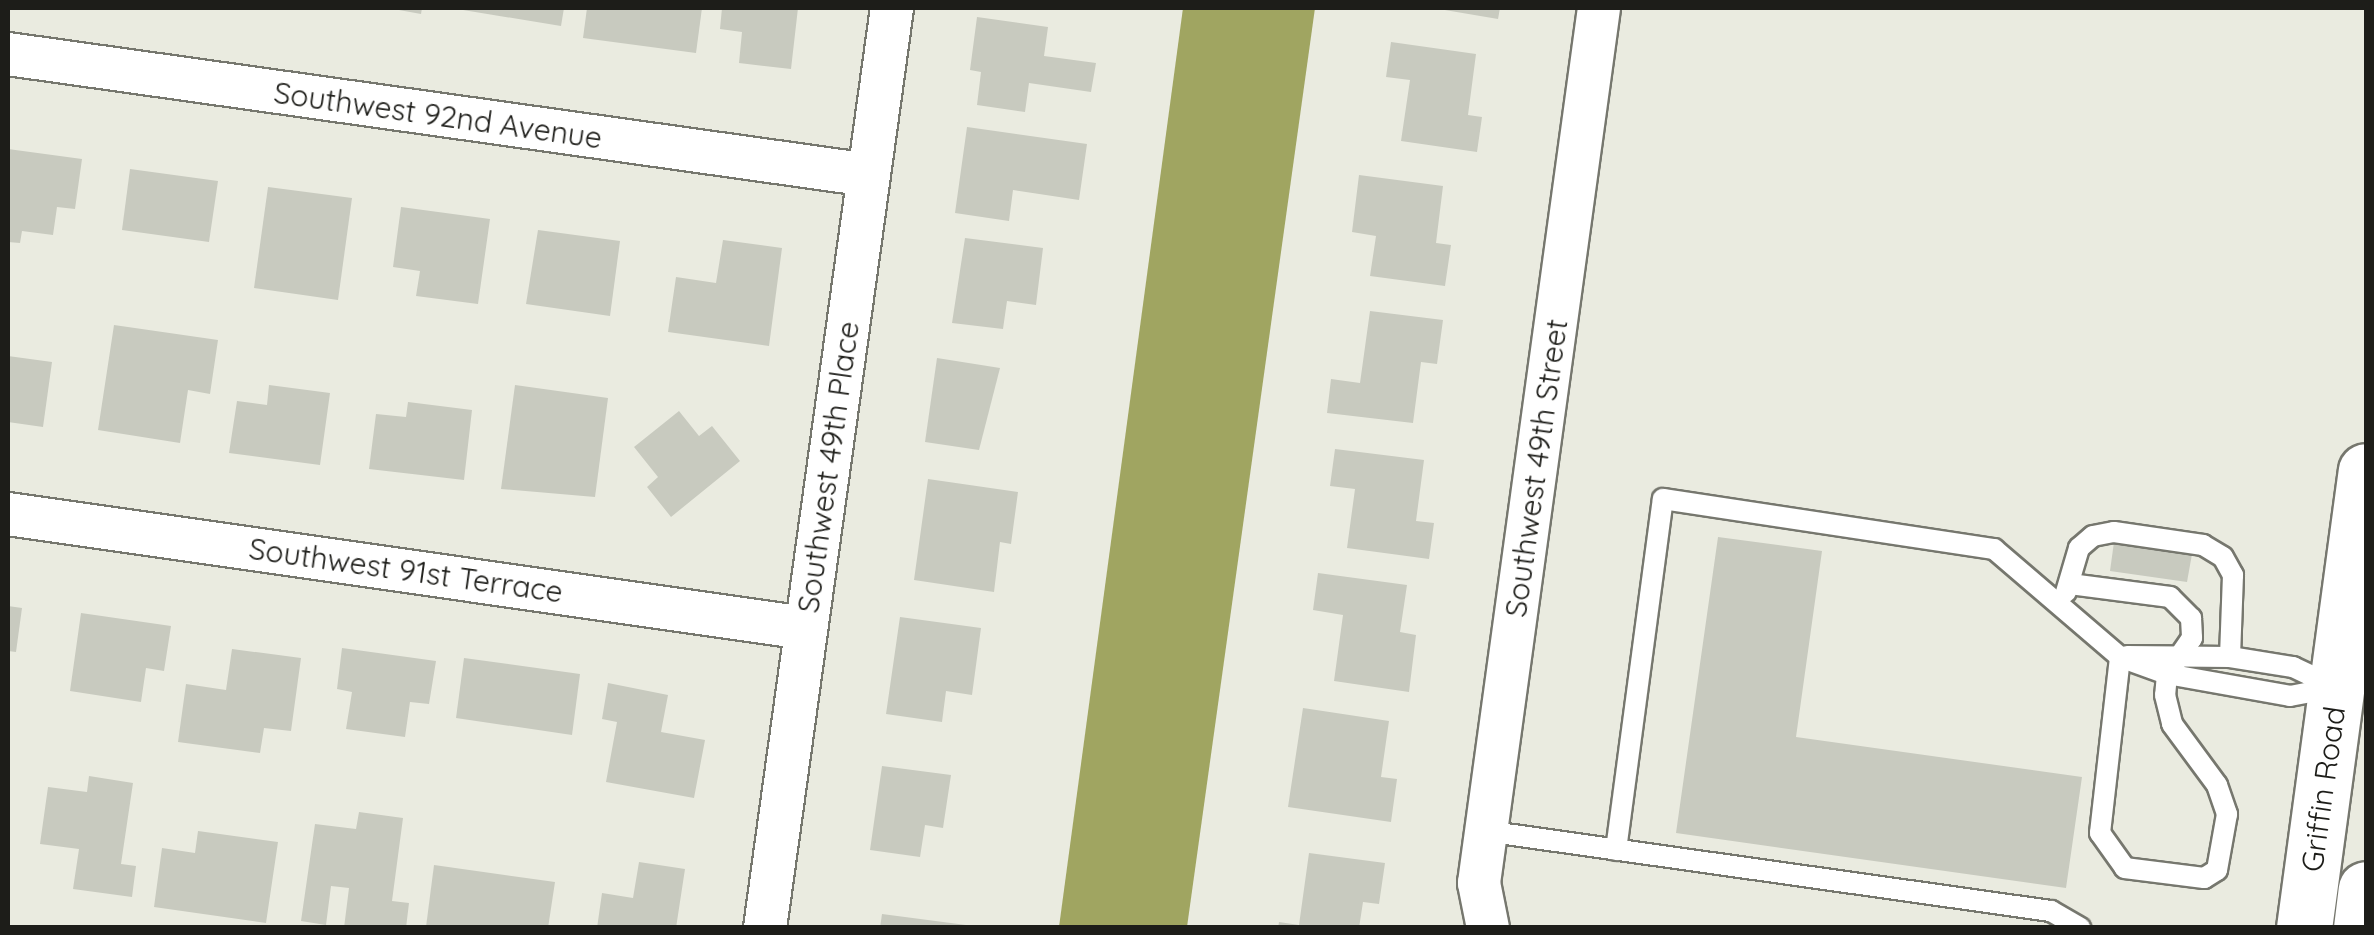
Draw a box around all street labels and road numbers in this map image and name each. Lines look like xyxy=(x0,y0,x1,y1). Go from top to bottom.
street label: Southwest 92nd Avenue xyxy=(272,74,604,156)
street label: Southwest 49th Street xyxy=(1497,317,1575,619)
street label: Southwest 49th Place xyxy=(790,319,866,615)
street label: Southwest 91st Terrace xyxy=(247,530,565,610)
street label: Griffin Road xyxy=(2294,704,2352,874)

